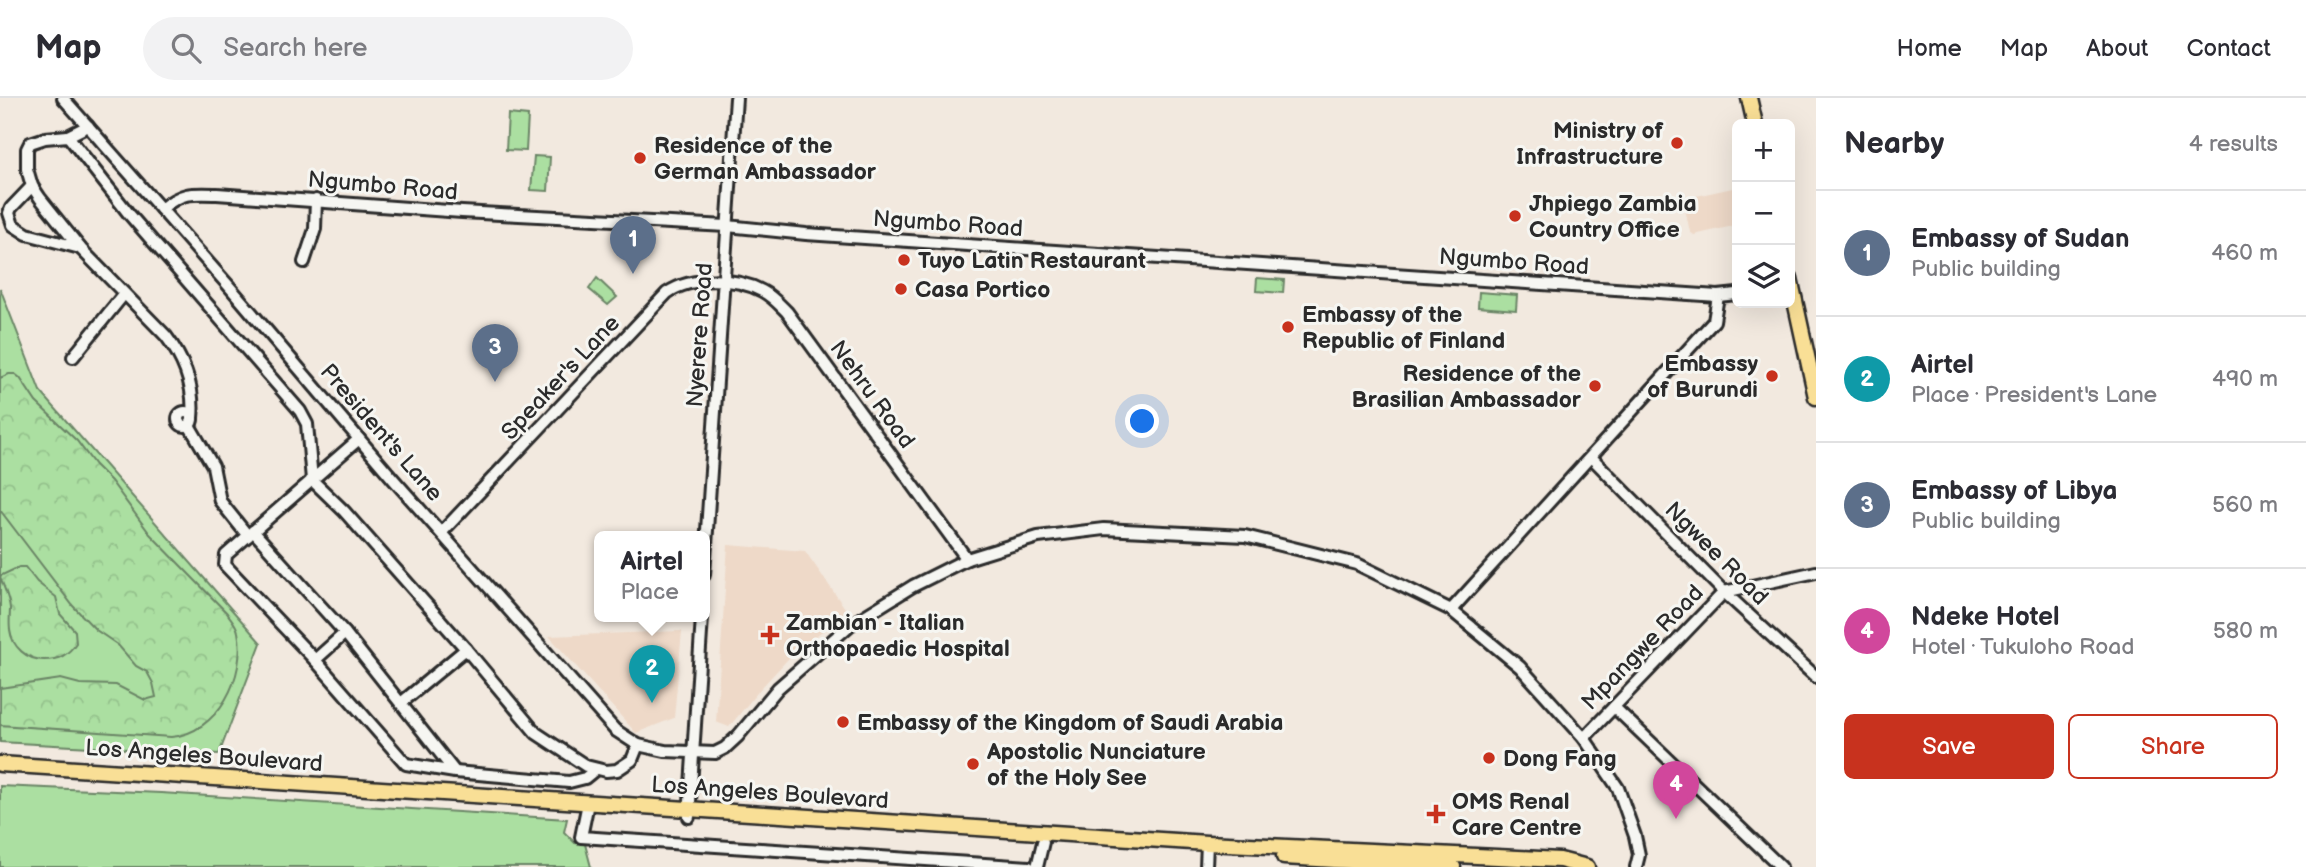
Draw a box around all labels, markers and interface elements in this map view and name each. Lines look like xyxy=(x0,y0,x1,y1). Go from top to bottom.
search box xyxy=(143,17,633,80)
text: Map xyxy=(35,28,101,68)
icon: search xyxy=(167,29,205,67)
text: Search here xyxy=(223,33,367,64)
text: Home xyxy=(1897,34,1962,63)
text: Map xyxy=(2000,34,2048,63)
text: About xyxy=(2086,34,2148,63)
text: Contact xyxy=(2186,34,2271,63)
place label: Ministry of Infrastructure xyxy=(1516,117,1663,171)
map controls xyxy=(1732,119,1795,308)
button: + xyxy=(1732,119,1795,182)
text: Nearby xyxy=(1844,126,1944,162)
text: 4 results xyxy=(2189,130,2278,158)
place label: Residence of the German Ambassador xyxy=(654,132,877,186)
marker: Ministry of Infrastructure xyxy=(1669,135,1685,151)
marker: Residence of the German Ambassador xyxy=(632,150,648,166)
street label: Ngumbo Road xyxy=(307,165,459,206)
button: − xyxy=(1732,182,1795,245)
place label: Jhpiego Zambia Country Office xyxy=(1529,190,1697,244)
street label: Ngumbo Road xyxy=(872,205,1024,243)
marker: Jhpiego Zambia Country Office xyxy=(1507,208,1523,224)
pin: 1 xyxy=(610,216,656,274)
text: Embassy of Sudan xyxy=(1911,224,2129,255)
text: 1 xyxy=(1862,239,1872,267)
text: 460 m xyxy=(2211,239,2278,267)
street label: Ngumbo Road xyxy=(1438,243,1590,281)
button: layers xyxy=(1732,245,1795,308)
place label: Tuyo Latin Restaurant xyxy=(918,247,1146,275)
marker: Tuyo Latin Restaurant xyxy=(896,252,912,268)
text: Public building xyxy=(1911,255,2061,283)
street label: Nyerere Road xyxy=(681,262,719,408)
place label: Casa Portico xyxy=(915,276,1050,304)
marker: Casa Portico xyxy=(893,281,909,297)
place label: Embassy of the Republic of Finland xyxy=(1302,301,1505,355)
street label: Speaker's Lane xyxy=(496,309,626,446)
marker: Embassy of the Republic of Finland xyxy=(1280,319,1296,335)
pin: 3 xyxy=(472,324,518,382)
street label: Nehru Road xyxy=(824,335,921,454)
place label: Embassy of Burundi xyxy=(1647,350,1758,404)
text: Airtel xyxy=(1911,350,1974,381)
street label: President's Lane xyxy=(314,358,449,507)
place label: Residence of the Brasilian Ambassador xyxy=(1352,360,1582,414)
text: 2 xyxy=(1860,365,1874,393)
text: 490 m xyxy=(2212,365,2278,393)
marker: Embassy of Burundi xyxy=(1764,368,1780,384)
marker: Residence of the Brasilian Ambassador xyxy=(1587,378,1603,394)
text: Place · President's Lane xyxy=(1911,381,2157,409)
your location xyxy=(1125,404,1159,438)
text: Embassy of Libya xyxy=(1911,476,2118,507)
text: 3 xyxy=(1860,491,1874,519)
text: 560 m xyxy=(2212,491,2278,519)
street label: Ngwee Road xyxy=(1659,496,1774,611)
text: Public building xyxy=(1911,507,2061,535)
popup xyxy=(594,531,710,622)
text: Airtel xyxy=(621,547,683,578)
text: Place xyxy=(621,578,679,606)
street label: Mpangwe Road xyxy=(1576,579,1709,716)
text: Ndeke Hotel xyxy=(1911,602,2060,633)
place label: Zambian - Italian Orthopaedic Hospital xyxy=(786,609,1010,663)
text: 4 xyxy=(1860,617,1874,645)
text: 580 m xyxy=(2213,617,2278,645)
marker: Zambian - Italian Orthopaedic Hospital xyxy=(760,625,780,645)
text: Hotel · Tukuloho Road xyxy=(1911,633,2135,661)
pin: 2 xyxy=(629,645,675,703)
place label: Embassy of the Kingdom of Saudi Arabia xyxy=(857,709,1283,737)
marker: Embassy of the Kingdom of Saudi Arabia xyxy=(835,714,851,730)
button: Save xyxy=(1844,714,2054,779)
button: Share xyxy=(2068,714,2278,779)
street label: Los Angeles Boulevard xyxy=(84,734,324,778)
place label: Apostolic Nunciature of the Holy See xyxy=(986,738,1206,792)
place label: Dong Fang xyxy=(1503,745,1617,773)
marker: Dong Fang xyxy=(1481,750,1497,766)
marker: Apostolic Nunciature of the Holy See xyxy=(965,756,981,772)
pin: 4 xyxy=(1653,761,1699,819)
street label: Los Angeles Boulevard xyxy=(650,771,890,815)
place label: OMS Renal Care Centre xyxy=(1452,788,1582,842)
marker: OMS Renal Care Centre xyxy=(1426,804,1446,824)

